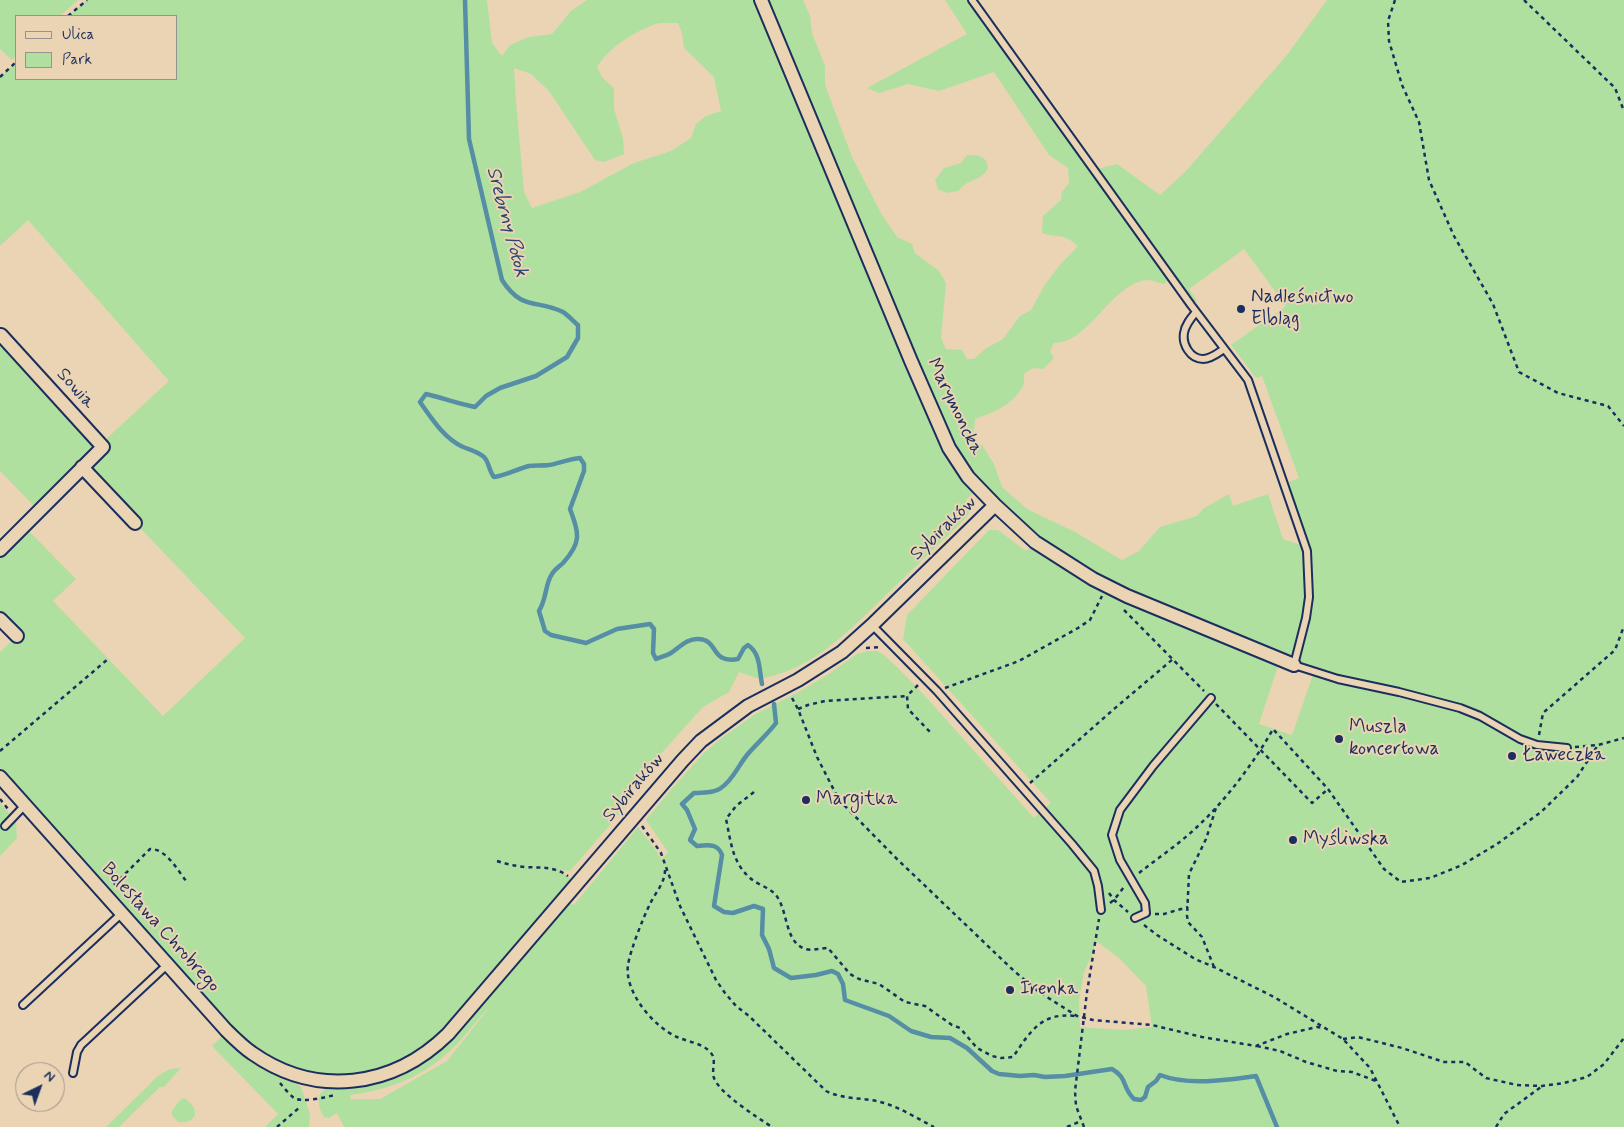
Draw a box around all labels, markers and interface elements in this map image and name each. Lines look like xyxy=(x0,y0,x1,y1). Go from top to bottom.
legend xyxy=(15,15,178,80)
text: Ulica xyxy=(62,25,94,45)
text: Park xyxy=(62,50,92,70)
water label: Srebrny Potok xyxy=(480,164,532,280)
place label: Nadleśnictwo Elbląg xyxy=(1251,287,1354,331)
marker: Nadleśnictwo Elbląg xyxy=(1235,303,1247,315)
street label: Marymoncka xyxy=(921,355,987,459)
street label: Sowia xyxy=(51,364,99,414)
street label: Sybiraków xyxy=(906,492,982,566)
place label: Muszla koncertowa xyxy=(1349,717,1439,761)
marker: Muszla koncertowa xyxy=(1333,733,1345,745)
place label: Ławeczka xyxy=(1522,745,1605,767)
street label: Sybiraków xyxy=(598,749,670,827)
marker: Ławeczka xyxy=(1506,750,1518,762)
place label: Margitka xyxy=(816,789,897,811)
marker: Margitka xyxy=(800,794,812,806)
place label: Myśliwska xyxy=(1303,829,1389,851)
marker: Myśliwska xyxy=(1287,834,1299,846)
street label: Bolesława Chrobrego xyxy=(96,858,224,998)
place label: Irenka xyxy=(1020,979,1078,1001)
marker: Irenka xyxy=(1004,984,1016,996)
north arrow xyxy=(15,1062,65,1112)
text: N xyxy=(40,1067,59,1086)

